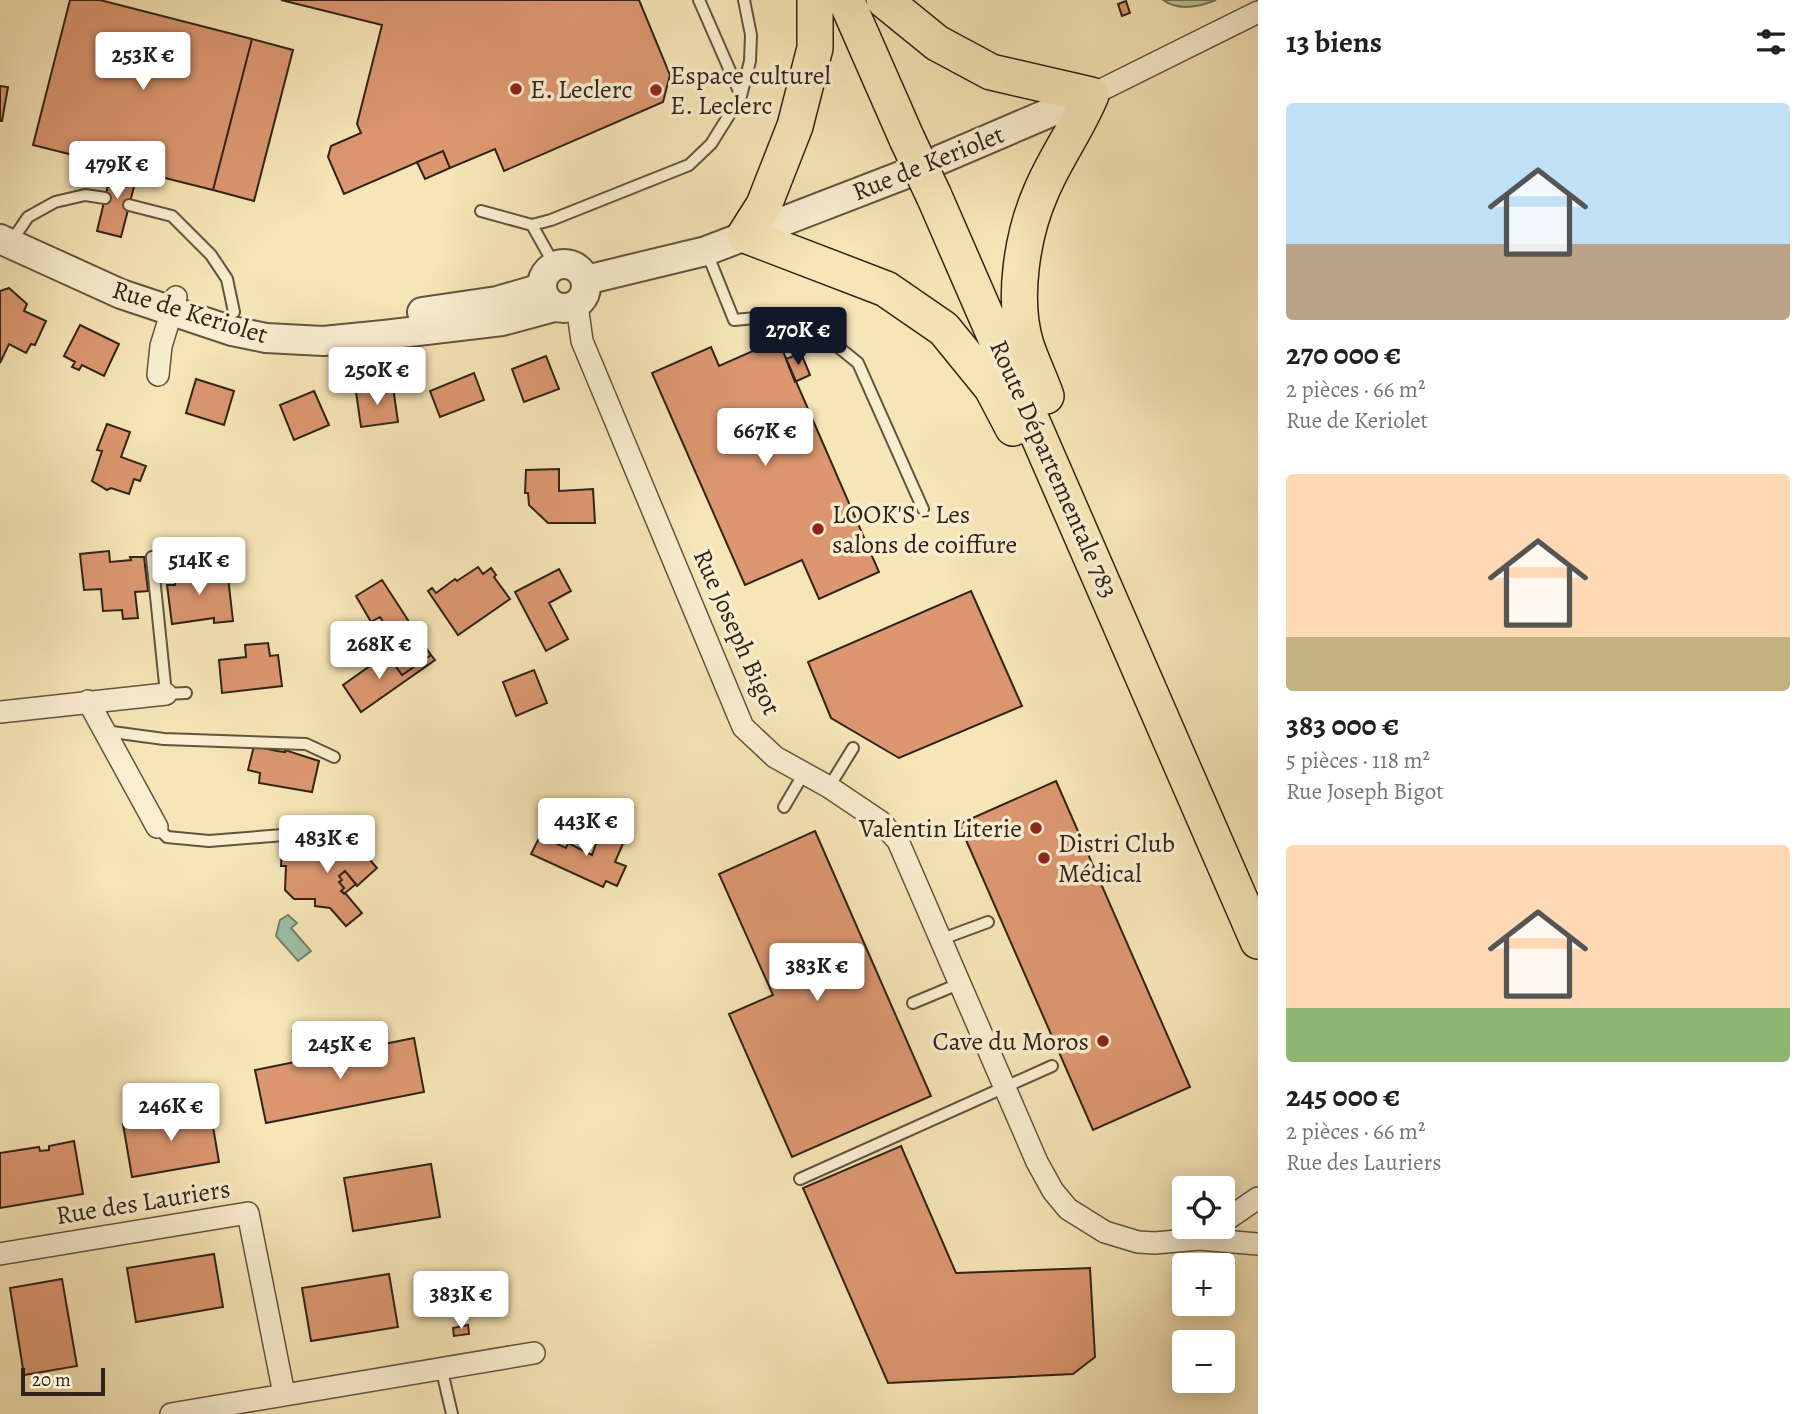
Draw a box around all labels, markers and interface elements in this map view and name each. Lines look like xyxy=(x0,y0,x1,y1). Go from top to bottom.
text: 13 biens xyxy=(1286,22,1382,62)
icon: filters xyxy=(1752,23,1790,61)
pin: 253K € xyxy=(86,32,200,92)
text: 253K € xyxy=(111,39,175,70)
place label: Espace culturel E. Leclerc xyxy=(670,58,831,123)
place label: E. Leclerc xyxy=(530,72,633,107)
marker: E. Leclerc xyxy=(508,81,524,97)
marker: Espace culturel E. Leclerc xyxy=(648,82,664,98)
street label: Rue de Keriolet xyxy=(847,117,1009,209)
pin: 479K € xyxy=(60,142,174,201)
text: 479K € xyxy=(85,148,149,179)
icon: home xyxy=(1475,149,1601,275)
street label: Rue de Keriolet xyxy=(108,272,272,352)
pin: 270K € xyxy=(741,308,855,367)
text: 270K € xyxy=(766,314,830,345)
street label: Route Départementale 783 xyxy=(981,334,1127,604)
text: 270 000 € xyxy=(1286,334,1401,374)
pin: 250K € xyxy=(320,348,434,407)
text: 250K € xyxy=(345,354,409,385)
text: 2 pièces · 66 m² xyxy=(1286,374,1426,405)
text: Rue de Keriolet xyxy=(1286,405,1428,436)
pin: 667K € xyxy=(708,408,822,468)
text: 667K € xyxy=(733,415,797,446)
place label: LOOK'S - Les salons de coiffure xyxy=(832,497,1017,562)
icon: home xyxy=(1475,520,1601,646)
marker: LOOK'S - Les salons de coiffure xyxy=(810,521,826,537)
pin: 514K € xyxy=(142,538,256,597)
street label: Rue Joseph Bigot xyxy=(685,543,789,721)
text: 514K € xyxy=(168,544,230,575)
pin: 268K € xyxy=(322,622,436,681)
text: 268K € xyxy=(346,628,412,659)
text: 383 000 € xyxy=(1286,705,1399,745)
text: 5 pièces · 118 m² xyxy=(1286,745,1430,776)
text: Rue Joseph Bigot xyxy=(1286,776,1444,807)
pin: 443K € xyxy=(529,798,643,858)
text: 443K € xyxy=(554,805,618,836)
place label: Valentin Literie xyxy=(858,811,1022,846)
pin: 483K € xyxy=(270,816,384,875)
marker: Valentin Literie xyxy=(1028,820,1044,836)
text: 483K € xyxy=(295,822,359,853)
place label: Distri Club Médical xyxy=(1058,826,1175,891)
marker: Distri Club Médical xyxy=(1036,850,1052,866)
icon: home xyxy=(1475,891,1601,1017)
pin: 383K € xyxy=(760,944,874,1003)
text: 383K € xyxy=(785,950,849,981)
pin: 245K € xyxy=(283,1021,397,1081)
place label: Cave du Moros xyxy=(932,1024,1089,1059)
text: 245K € xyxy=(308,1028,372,1059)
marker: Cave du Moros xyxy=(1095,1033,1111,1049)
text: 245 000 € xyxy=(1286,1076,1400,1116)
pin: 246K € xyxy=(114,1084,228,1143)
text: 246K € xyxy=(139,1090,203,1121)
text: 2 pièces · 66 m² xyxy=(1286,1116,1426,1147)
text: Rue des Lauriers xyxy=(1286,1147,1442,1178)
street label: Rue des Lauriers xyxy=(53,1171,233,1233)
map controls xyxy=(1172,1176,1235,1393)
button: locate xyxy=(1172,1176,1235,1239)
button: + xyxy=(1172,1253,1235,1316)
pin: 383K € xyxy=(404,1272,518,1331)
text: 383K € xyxy=(429,1278,493,1309)
button: − xyxy=(1172,1330,1235,1393)
scale bar xyxy=(21,1365,105,1397)
text: 20 m xyxy=(32,1367,71,1393)

